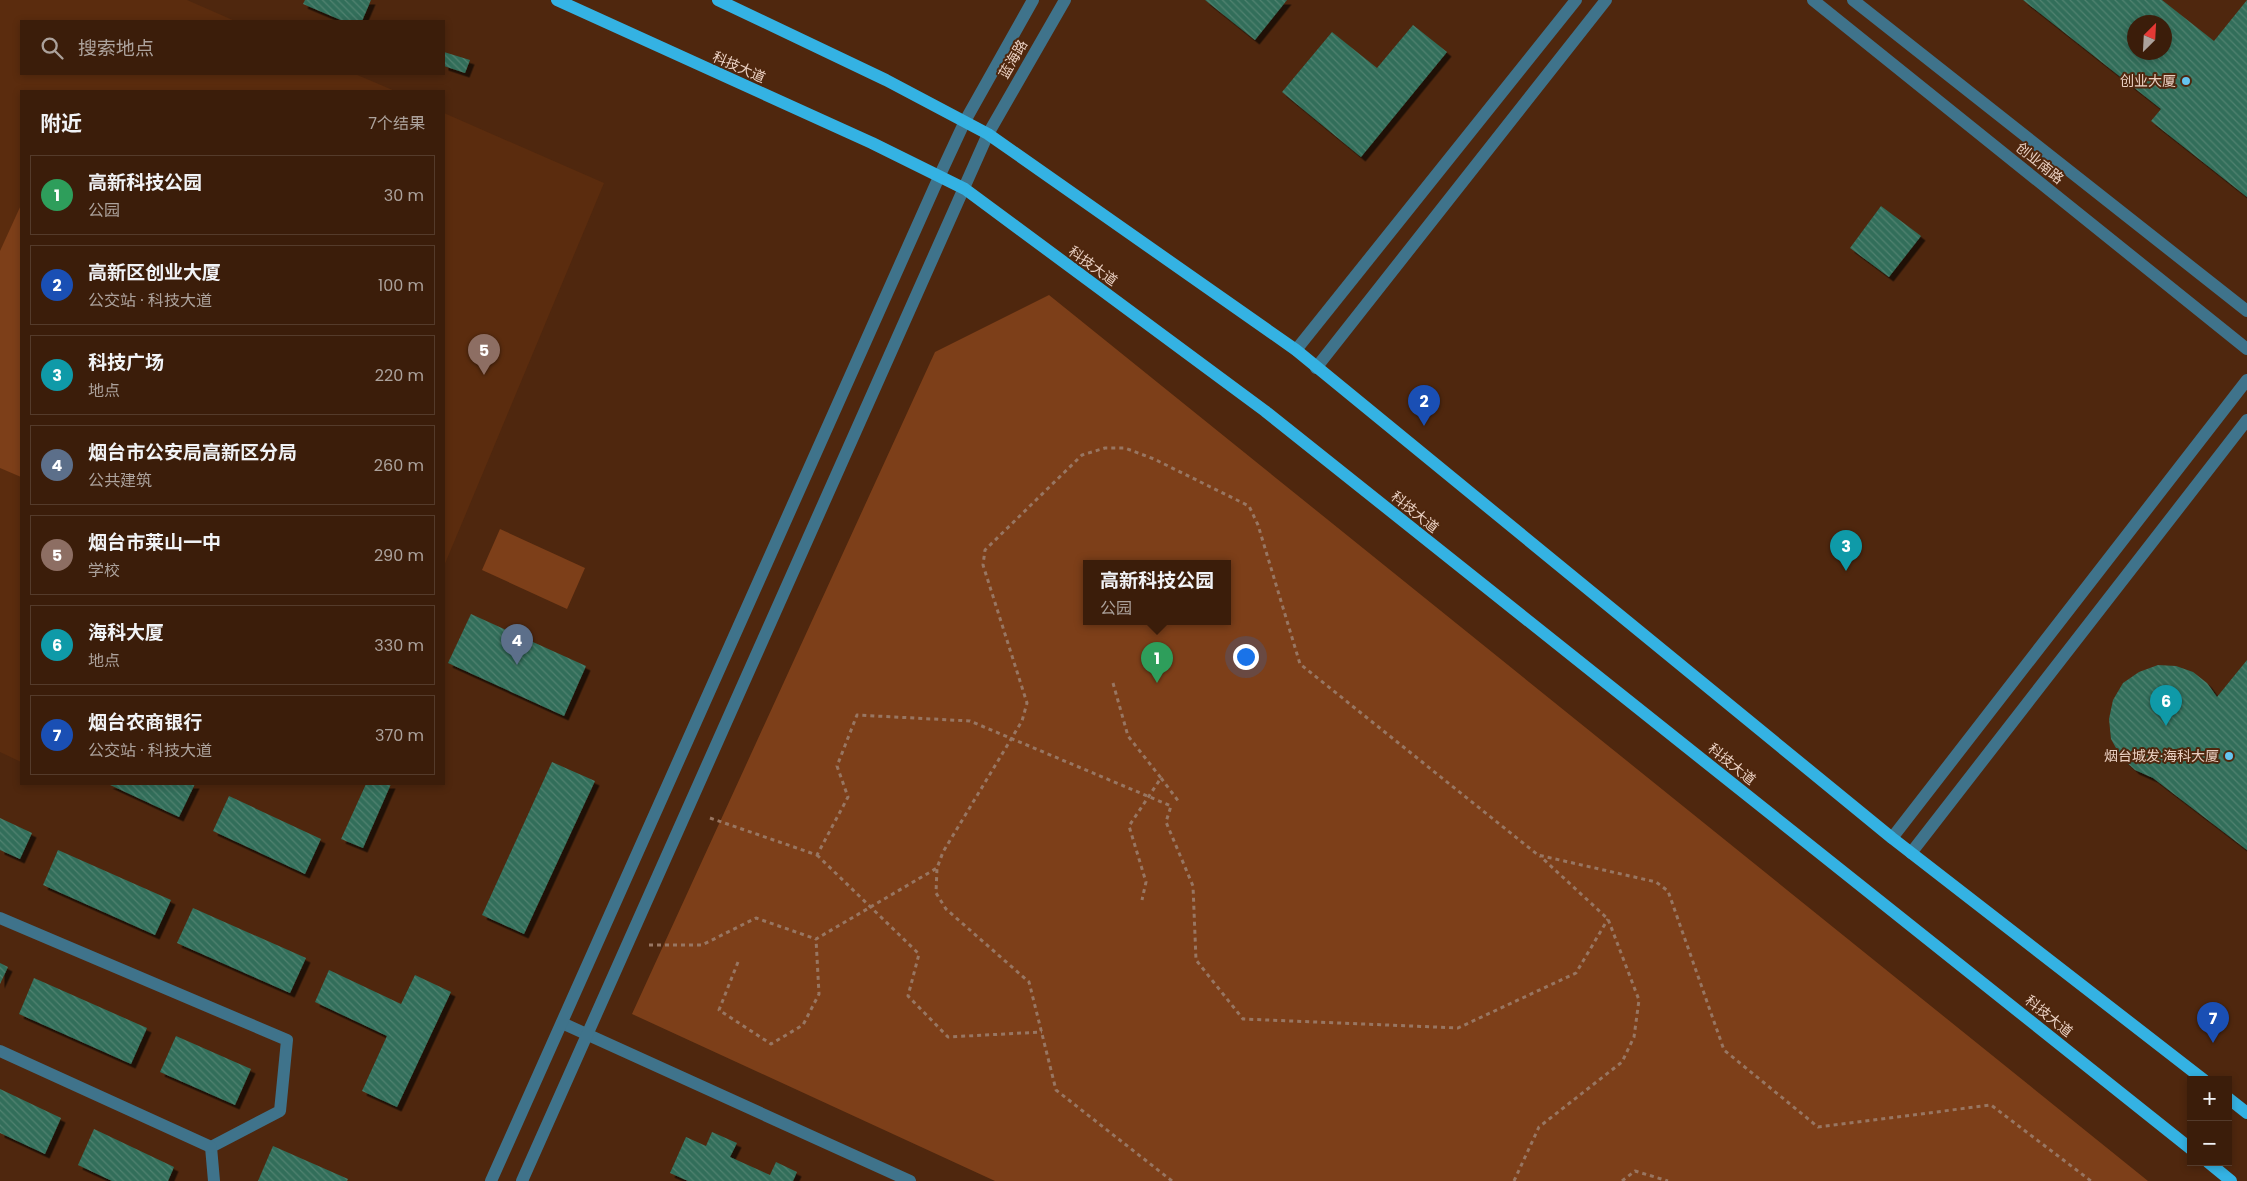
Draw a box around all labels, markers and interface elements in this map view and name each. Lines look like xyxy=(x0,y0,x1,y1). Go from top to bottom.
north arrow xyxy=(2127,15,2172,60)
search box xyxy=(20,20,445,75)
icon: search xyxy=(38,34,66,62)
text: 搜索地点 xyxy=(78,35,154,62)
street label: 蓝海路 xyxy=(994,36,1032,82)
street label: 科技大道 xyxy=(709,46,769,88)
place label: 创业大厦 xyxy=(2120,71,2176,91)
marker: 创业大厦 xyxy=(2180,75,2192,87)
text: 附近 xyxy=(40,109,82,138)
text: 7个结果 xyxy=(368,112,425,135)
street label: 创业南路 xyxy=(2012,138,2068,188)
text: 高新科技公园 xyxy=(88,169,202,196)
text: 1 xyxy=(54,184,60,207)
text: 30 m xyxy=(384,184,424,207)
text: 公园 xyxy=(88,199,120,222)
street label: 科技大道 xyxy=(1064,241,1122,291)
text: 高新区创业大厦 xyxy=(88,259,221,286)
text: 2 xyxy=(52,274,62,297)
text: 100 m xyxy=(378,274,424,297)
text: 公交站 · 科技大道 xyxy=(88,289,212,312)
pin: 5 xyxy=(468,334,500,375)
text: 科技广场 xyxy=(88,349,164,376)
text: 3 xyxy=(52,364,62,387)
text: 220 m xyxy=(375,364,424,387)
text: 地点 xyxy=(88,379,120,402)
pin: 2 xyxy=(1408,385,1440,426)
text: 烟台市公安局高新区分局 xyxy=(88,439,297,466)
text: 4 xyxy=(52,454,62,477)
text: 260 m xyxy=(374,454,424,477)
text: 公共建筑 xyxy=(88,469,152,492)
street label: 科技大道 xyxy=(1387,487,1443,537)
text: 烟台市莱山一中 xyxy=(88,529,221,556)
pin: 3 xyxy=(1830,530,1862,571)
text: 5 xyxy=(52,544,62,567)
text: 290 m xyxy=(374,544,424,567)
text: 学校 xyxy=(88,559,120,582)
popup xyxy=(1083,560,1231,625)
text: 高新科技公园 xyxy=(1100,567,1214,594)
text: 公园 xyxy=(1100,597,1132,620)
text: 海科大厦 xyxy=(88,619,164,646)
pin: 4 xyxy=(501,624,533,665)
text: 6 xyxy=(52,634,62,657)
text: 330 m xyxy=(374,634,424,657)
pin: 1 xyxy=(1141,642,1173,683)
your location xyxy=(1233,644,1259,670)
text: 地点 xyxy=(88,649,120,672)
pin: 6 xyxy=(2150,685,2182,726)
text: 烟台农商银行 xyxy=(88,709,202,736)
text: 7 xyxy=(53,724,61,747)
text: 370 m xyxy=(375,724,424,747)
text: 公交站 · 科技大道 xyxy=(88,739,212,762)
street label: 科技大道 xyxy=(1704,739,1760,789)
place label: 烟台城发·海科大厦 xyxy=(2104,746,2219,766)
marker: 烟台城发·海科大厦 xyxy=(2223,750,2235,762)
street label: 科技大道 xyxy=(2021,991,2077,1041)
pin: 7 xyxy=(2197,1002,2229,1043)
map controls xyxy=(2187,1076,2232,1166)
button: + xyxy=(2187,1076,2232,1121)
button: − xyxy=(2187,1121,2232,1166)

